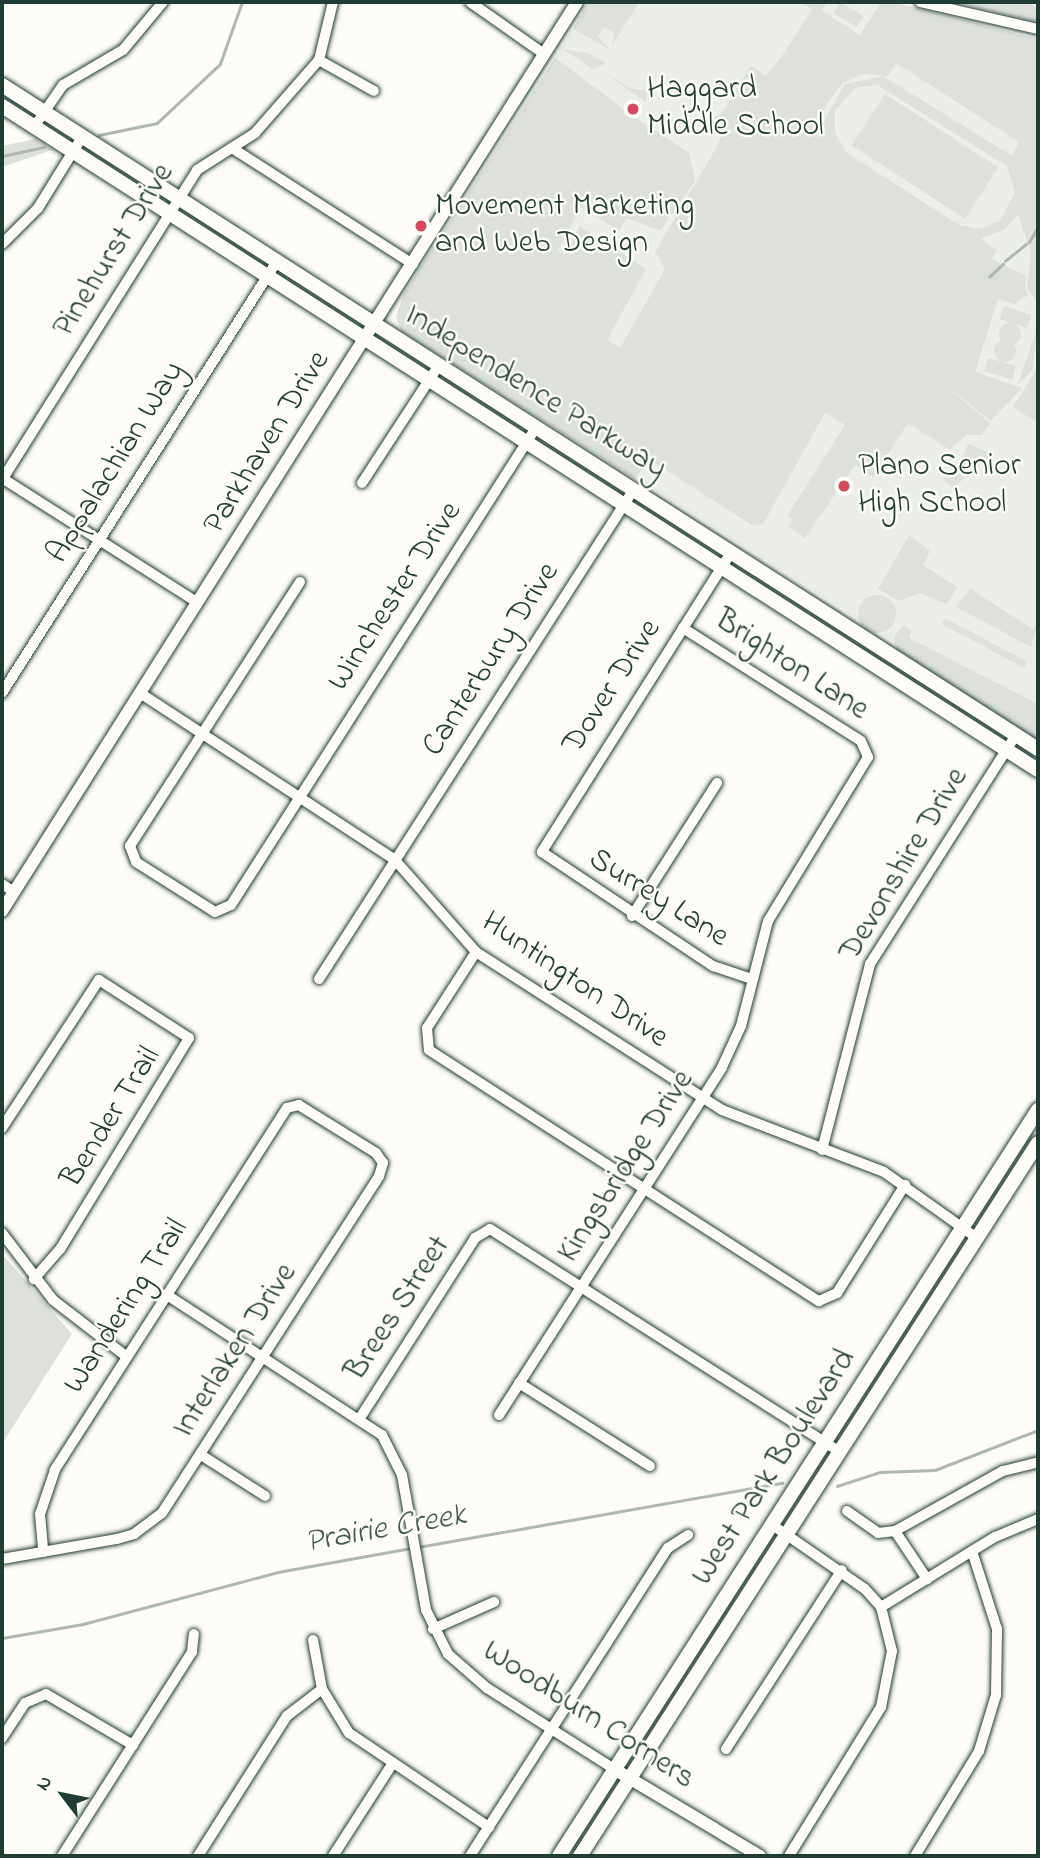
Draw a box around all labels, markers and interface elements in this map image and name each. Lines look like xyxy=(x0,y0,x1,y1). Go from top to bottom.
place label: Haggard Middle School xyxy=(647,72,824,147)
marker: Haggard Middle School xyxy=(625,101,641,117)
street label: Pinehurst Drive xyxy=(46,157,184,345)
place label: Movement Marketing and Web Design xyxy=(435,189,694,264)
marker: Movement Marketing and Web Design xyxy=(413,218,429,234)
street label: Independence Parkway xyxy=(397,297,673,489)
street label: Parkhaven Drive xyxy=(196,344,340,542)
street label: Appalachian Way xyxy=(40,355,194,571)
place label: Plano Senior High School xyxy=(858,449,1021,524)
marker: Plano Senior High School xyxy=(836,478,852,494)
street label: Winchester Drive xyxy=(321,495,471,699)
street label: Canterbury Drive xyxy=(415,556,569,764)
street label: Brighton Lane xyxy=(707,602,875,730)
street label: Dover Drive xyxy=(555,613,671,761)
street label: Devonshire Drive xyxy=(832,761,978,969)
street label: Surrey Lane xyxy=(581,841,735,957)
street label: Huntington Drive xyxy=(473,904,675,1058)
street label: Bender Trail xyxy=(54,1041,170,1195)
street label: Kingsbridge Drive xyxy=(550,1064,704,1270)
street label: Wandering Trail xyxy=(56,1212,198,1402)
street label: Brees Street xyxy=(338,1229,460,1389)
street label: Interlaken Drive xyxy=(165,1257,307,1445)
street label: West Park Boulevard xyxy=(684,1343,866,1593)
water label: Prairie Creek xyxy=(302,1496,470,1564)
street label: Woodburn Corners xyxy=(475,1633,701,1799)
north arrow xyxy=(28,1760,98,1830)
text: N xyxy=(30,1771,60,1796)

